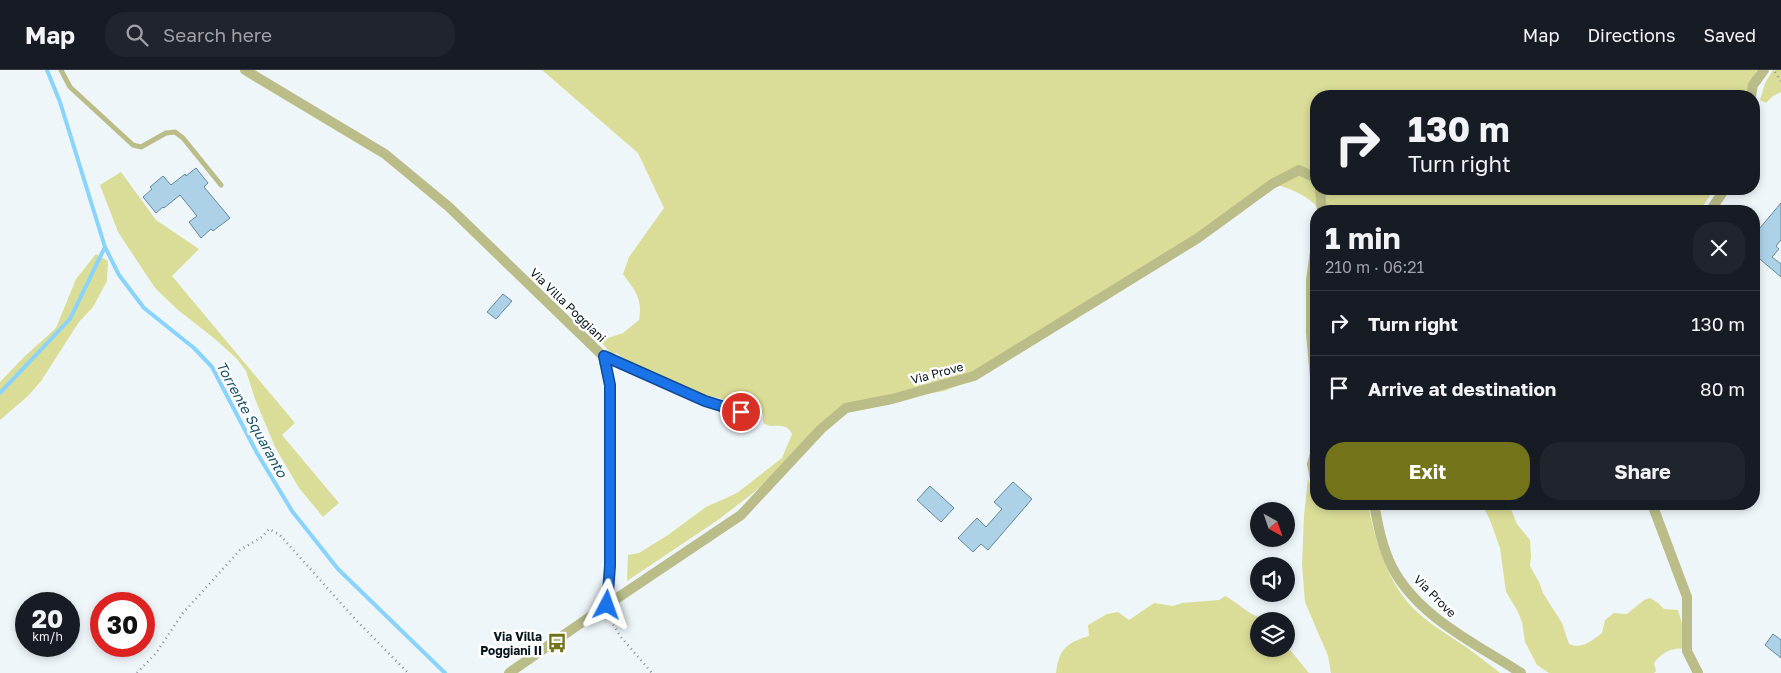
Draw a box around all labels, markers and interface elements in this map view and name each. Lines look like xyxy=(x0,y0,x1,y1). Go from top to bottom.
search box xyxy=(105,12,455,57)
text: Map xyxy=(25,20,75,49)
icon: search xyxy=(123,21,151,49)
text: Search here xyxy=(163,23,272,46)
text: Map xyxy=(1523,24,1559,46)
text: Directions xyxy=(1587,24,1675,46)
text: Saved xyxy=(1703,24,1756,46)
text: 130 m xyxy=(1408,108,1510,150)
icon: right xyxy=(1325,110,1390,175)
text: Turn right xyxy=(1408,150,1511,177)
text: 1 min xyxy=(1325,220,1401,256)
button: close xyxy=(1693,222,1745,274)
text: 210 m · 06:21 xyxy=(1325,257,1424,277)
street label: Via Villa Poggiani xyxy=(527,265,609,345)
icon: right xyxy=(1325,309,1353,337)
text: Turn right xyxy=(1368,312,1458,335)
text: 130 m xyxy=(1691,312,1745,335)
water label: Torrente Squaranto xyxy=(213,358,292,481)
street label: Via Prove xyxy=(909,359,965,387)
icon: arrive xyxy=(1325,374,1353,402)
text: Arrive at destination xyxy=(1368,377,1556,400)
text: 80 m xyxy=(1700,377,1745,400)
pin xyxy=(720,391,762,433)
icon: arrive xyxy=(727,398,755,426)
button: Exit xyxy=(1325,442,1530,500)
button: Share xyxy=(1540,442,1745,500)
north arrow xyxy=(1250,502,1295,548)
map controls xyxy=(1250,502,1295,657)
button: sound xyxy=(1250,557,1295,602)
street label: Via Prove xyxy=(1411,572,1459,620)
position arrow xyxy=(580,578,632,630)
speed limit sign: 30 xyxy=(90,592,155,657)
text: 20 xyxy=(32,603,63,634)
button: layers xyxy=(1250,612,1295,657)
text: km/h xyxy=(32,629,63,644)
place label: Via Villa Poggiani II xyxy=(480,629,542,658)
bus stop icon: Via Villa Poggiani II xyxy=(546,632,568,654)

